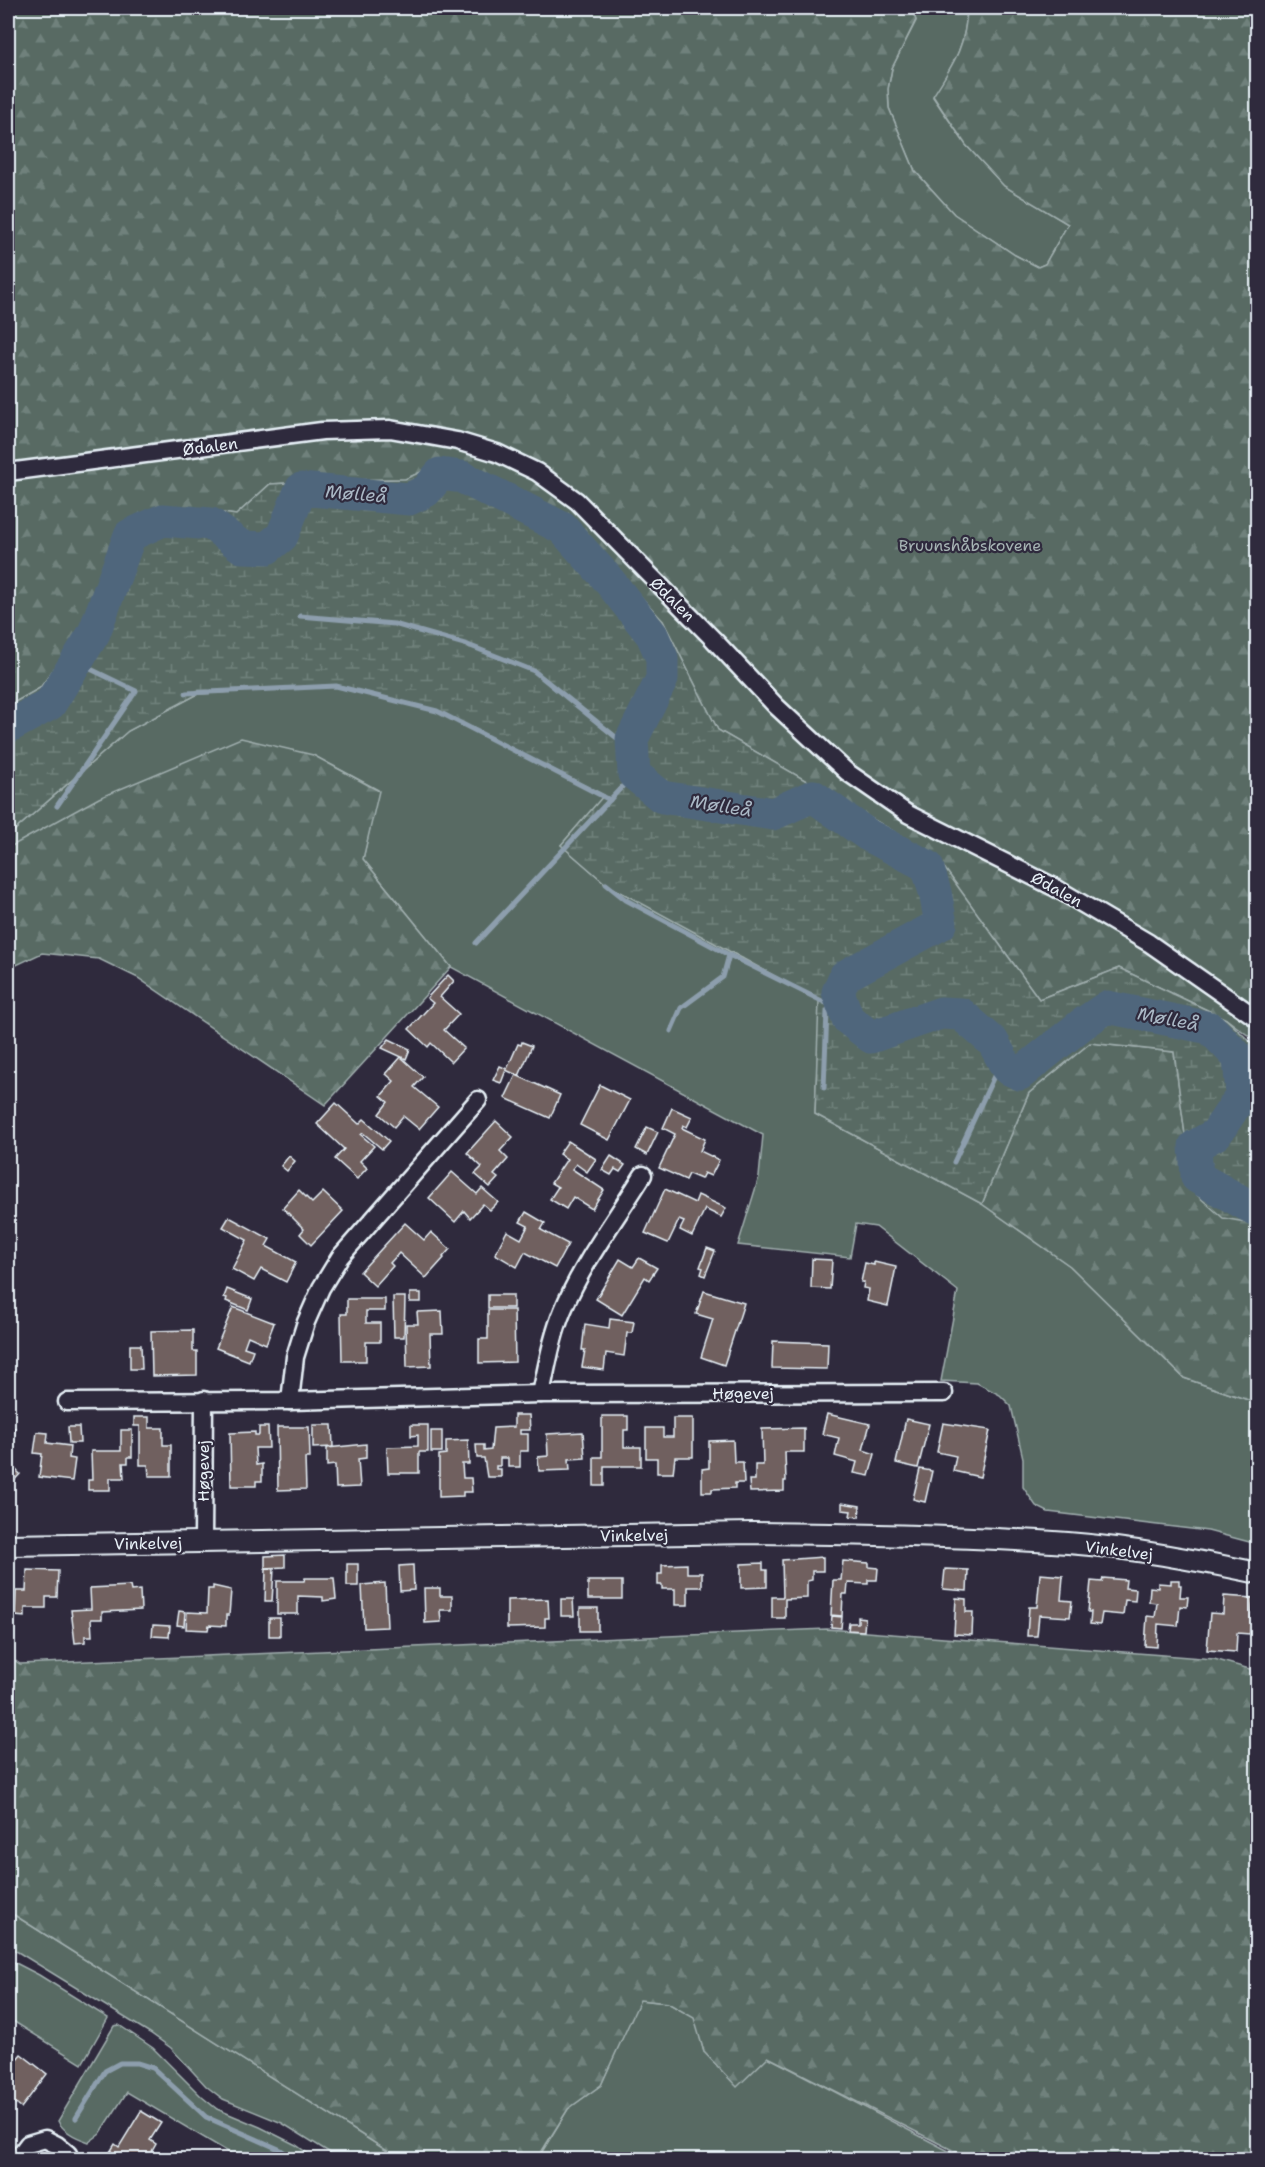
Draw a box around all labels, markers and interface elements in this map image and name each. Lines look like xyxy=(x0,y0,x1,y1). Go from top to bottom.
street label: Ødalen xyxy=(181,433,239,460)
water label: Mølleå xyxy=(324,479,388,509)
park label: Bruunshåbskovene xyxy=(899,535,1041,556)
street label: Ødalen xyxy=(646,572,700,626)
water label: Mølleå xyxy=(689,789,753,823)
street label: Ødalen xyxy=(1028,867,1086,912)
water label: Mølleå xyxy=(1135,1001,1201,1037)
street label: Høgevej xyxy=(712,1383,774,1404)
street label: Høgevej xyxy=(193,1440,214,1502)
street label: Vinkelvej xyxy=(600,1524,668,1547)
street label: Vinkelvej xyxy=(114,1532,182,1555)
street label: Vinkelvej xyxy=(1084,1536,1154,1565)

